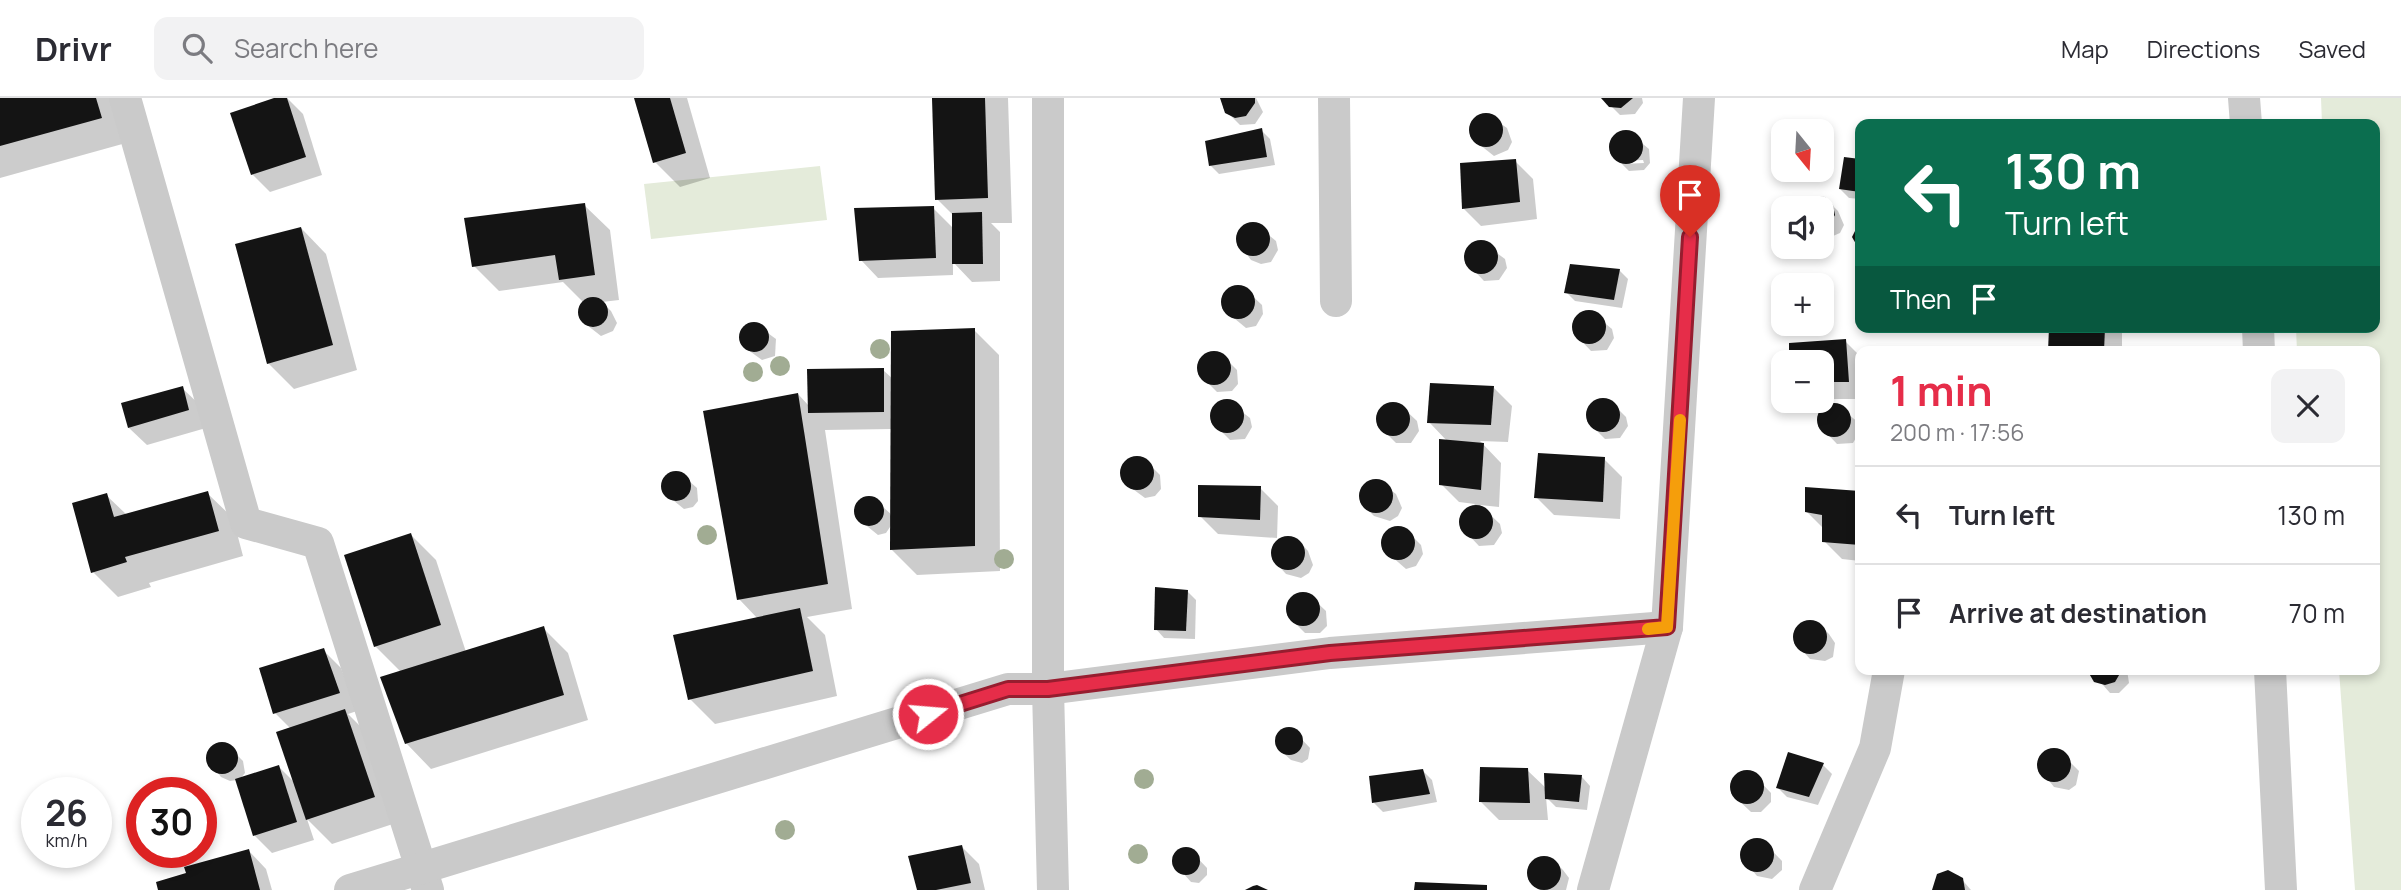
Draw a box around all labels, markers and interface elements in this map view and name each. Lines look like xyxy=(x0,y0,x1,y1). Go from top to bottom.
search box xyxy=(154,17,644,80)
text: Drivr xyxy=(35,26,112,71)
icon: search xyxy=(178,29,216,67)
text: Search here xyxy=(234,30,378,66)
text: Map xyxy=(2061,32,2109,65)
text: Directions xyxy=(2147,32,2260,65)
text: Saved xyxy=(2298,32,2366,65)
north arrow xyxy=(1771,119,1834,182)
map controls xyxy=(1771,119,1834,413)
text: 130 m xyxy=(2005,137,2141,204)
icon: left xyxy=(1890,147,1981,238)
pin xyxy=(1660,165,1720,237)
icon: arrive xyxy=(1671,176,1709,214)
button: sound xyxy=(1771,196,1834,259)
text: Turn left xyxy=(2005,201,2129,245)
button: + xyxy=(1771,273,1834,336)
icon: arrive xyxy=(1965,280,2003,318)
text: Then xyxy=(1890,281,1951,317)
button: − xyxy=(1771,350,1834,413)
text: 1 min xyxy=(1890,361,1993,419)
button: close xyxy=(2271,369,2345,443)
text: 200 m · 17:56 xyxy=(1890,416,2025,448)
icon: left xyxy=(1890,496,1928,534)
text: Turn left xyxy=(1949,497,2056,533)
text: 130 m xyxy=(2277,497,2345,533)
icon: arrive xyxy=(1890,594,1928,632)
text: Arrive at destination xyxy=(1949,595,2207,631)
text: 70 m xyxy=(2289,595,2345,631)
position arrow xyxy=(891,677,965,751)
speed limit sign: 30 xyxy=(126,777,217,868)
text: 26 xyxy=(45,789,88,837)
text: km/h xyxy=(46,828,87,852)

